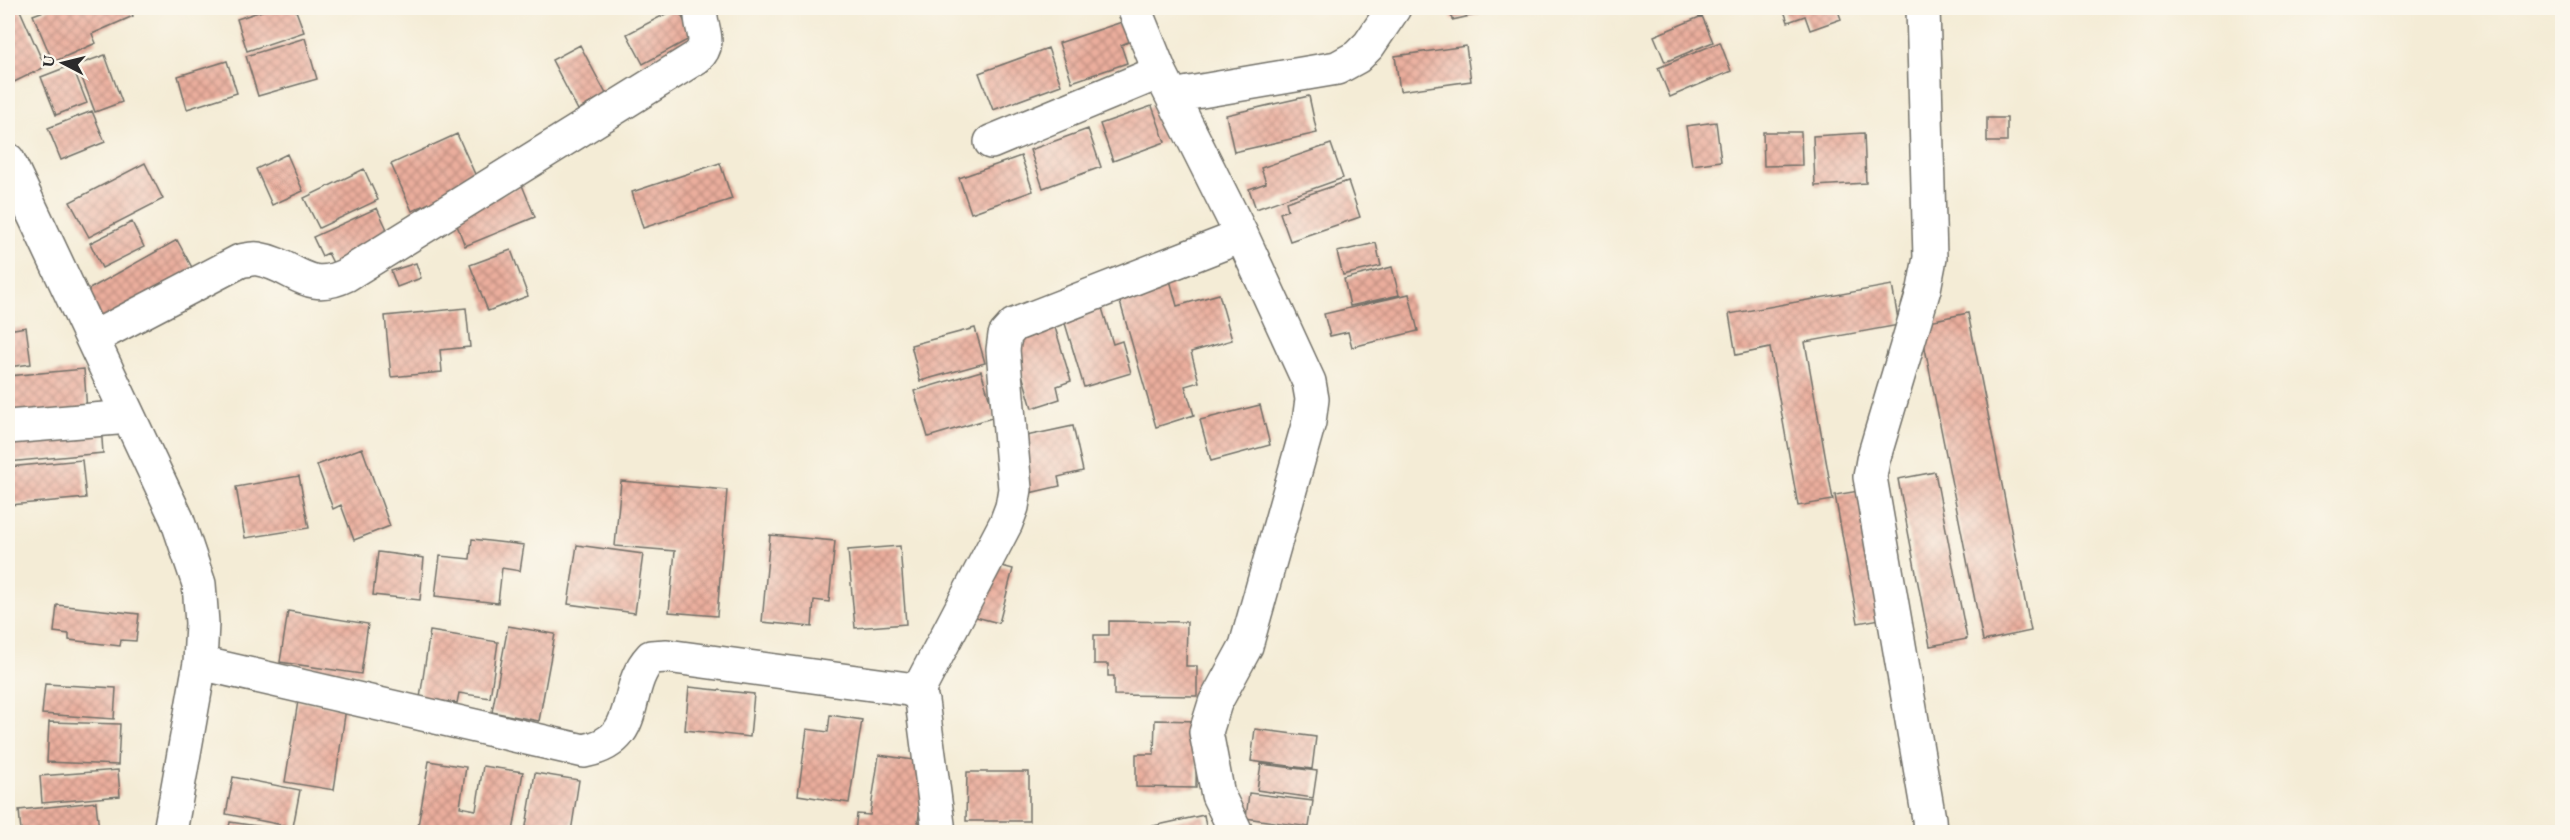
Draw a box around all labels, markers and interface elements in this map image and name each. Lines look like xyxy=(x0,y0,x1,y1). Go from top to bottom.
north arrow xyxy=(33,33,93,93)
text: U xyxy=(37,54,60,68)

